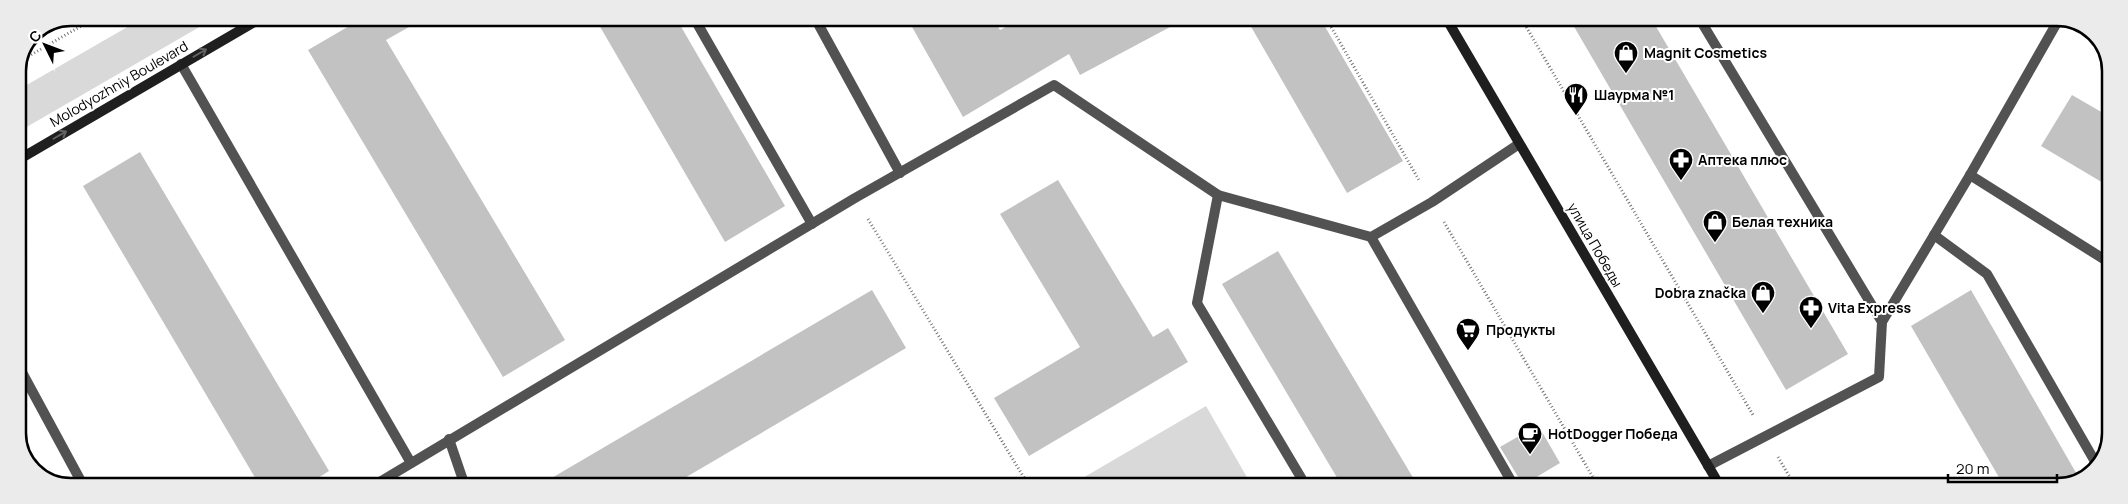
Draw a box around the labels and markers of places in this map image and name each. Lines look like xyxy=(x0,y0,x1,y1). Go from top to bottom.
shop icon: Magnit Cosmetics xyxy=(1613,40,1639,74)
place label: Magnit Cosmetics xyxy=(1644,43,1768,62)
restaurant icon: Шаурма №1 xyxy=(1563,82,1589,116)
place label: Шаурма №1 xyxy=(1594,85,1674,104)
pharmacy icon: Аптека плюс xyxy=(1668,147,1694,181)
place label: Аптека плюс xyxy=(1698,150,1787,169)
shop icon: Белая техника xyxy=(1702,209,1728,243)
place label: Белая техника xyxy=(1732,212,1833,231)
shop icon: Dobra značka xyxy=(1750,280,1776,314)
place label: Dobra značka xyxy=(1655,283,1746,302)
pharmacy icon: Vita Express xyxy=(1798,295,1824,329)
place label: Vita Express xyxy=(1828,298,1912,317)
supermarket icon: Продукты xyxy=(1455,317,1481,351)
place label: Продукты xyxy=(1486,320,1555,339)
cafe icon: HotDogger Победа xyxy=(1517,421,1543,455)
place label: HotDogger Победа xyxy=(1548,424,1678,443)

